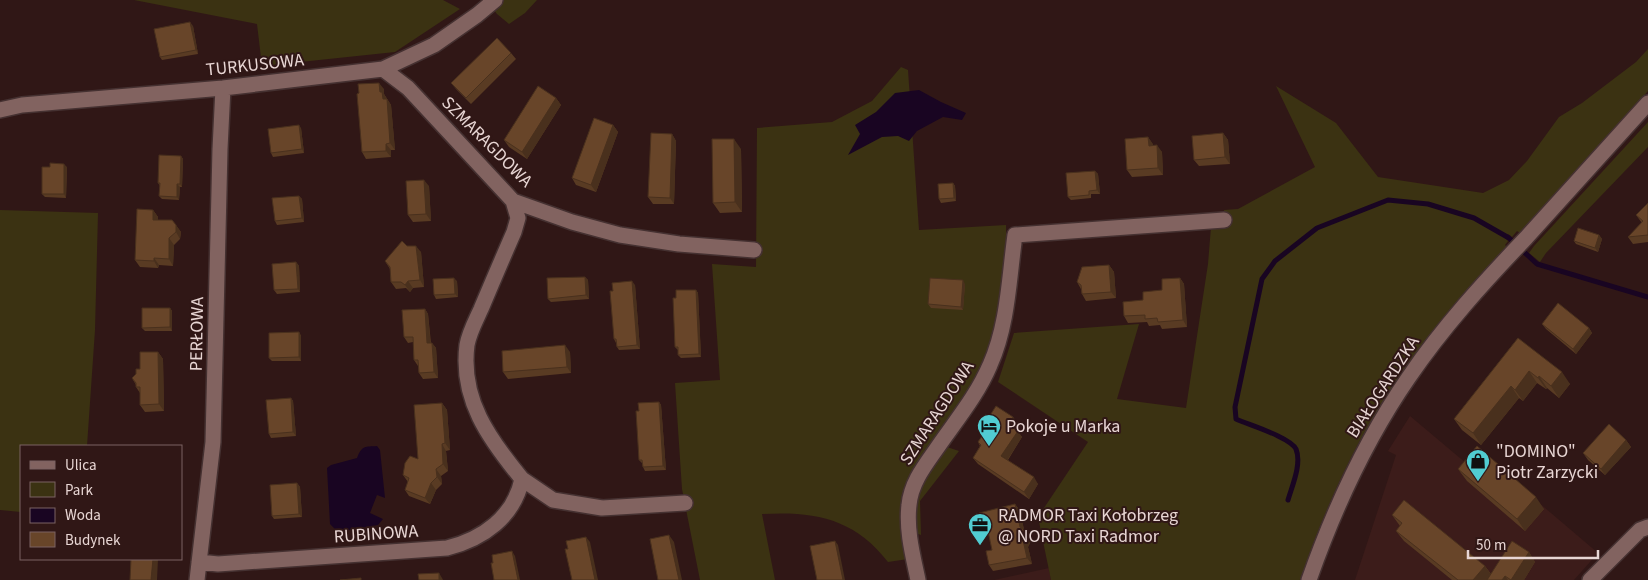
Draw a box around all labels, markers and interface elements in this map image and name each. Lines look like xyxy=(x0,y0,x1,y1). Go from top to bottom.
street label: TURKUSOWA xyxy=(205,47,305,83)
street label: SZMARAGDOWA xyxy=(436,91,538,193)
street label: PERŁOWA xyxy=(184,296,210,371)
street label: BIAŁOGARDZKA xyxy=(1341,331,1425,443)
street label: SZMARAGDOWA xyxy=(894,356,980,470)
hotel icon: Pokoje u Marka xyxy=(976,413,1002,447)
place label: Pokoje u Marka xyxy=(1006,414,1120,439)
place label: "DOMINO" Piotr Zarzycki xyxy=(1496,439,1598,485)
legend xyxy=(20,445,182,560)
shop icon: "DOMINO" Piotr Zarzycki xyxy=(1465,448,1491,482)
text: Ulica xyxy=(65,455,96,476)
text: Park xyxy=(65,480,94,501)
place label: RADMOR Taxi Kołobrzeg @ NORD Taxi Radmor xyxy=(998,503,1178,549)
text: Woda xyxy=(65,505,101,526)
office icon: RADMOR Taxi Kołobrzeg @ NORD Taxi Radmor xyxy=(967,512,993,546)
street label: RUBINOWA xyxy=(333,519,419,549)
scale bar xyxy=(1468,528,1598,560)
text: Budynek xyxy=(65,530,121,551)
text: 50 m xyxy=(1476,535,1506,556)

